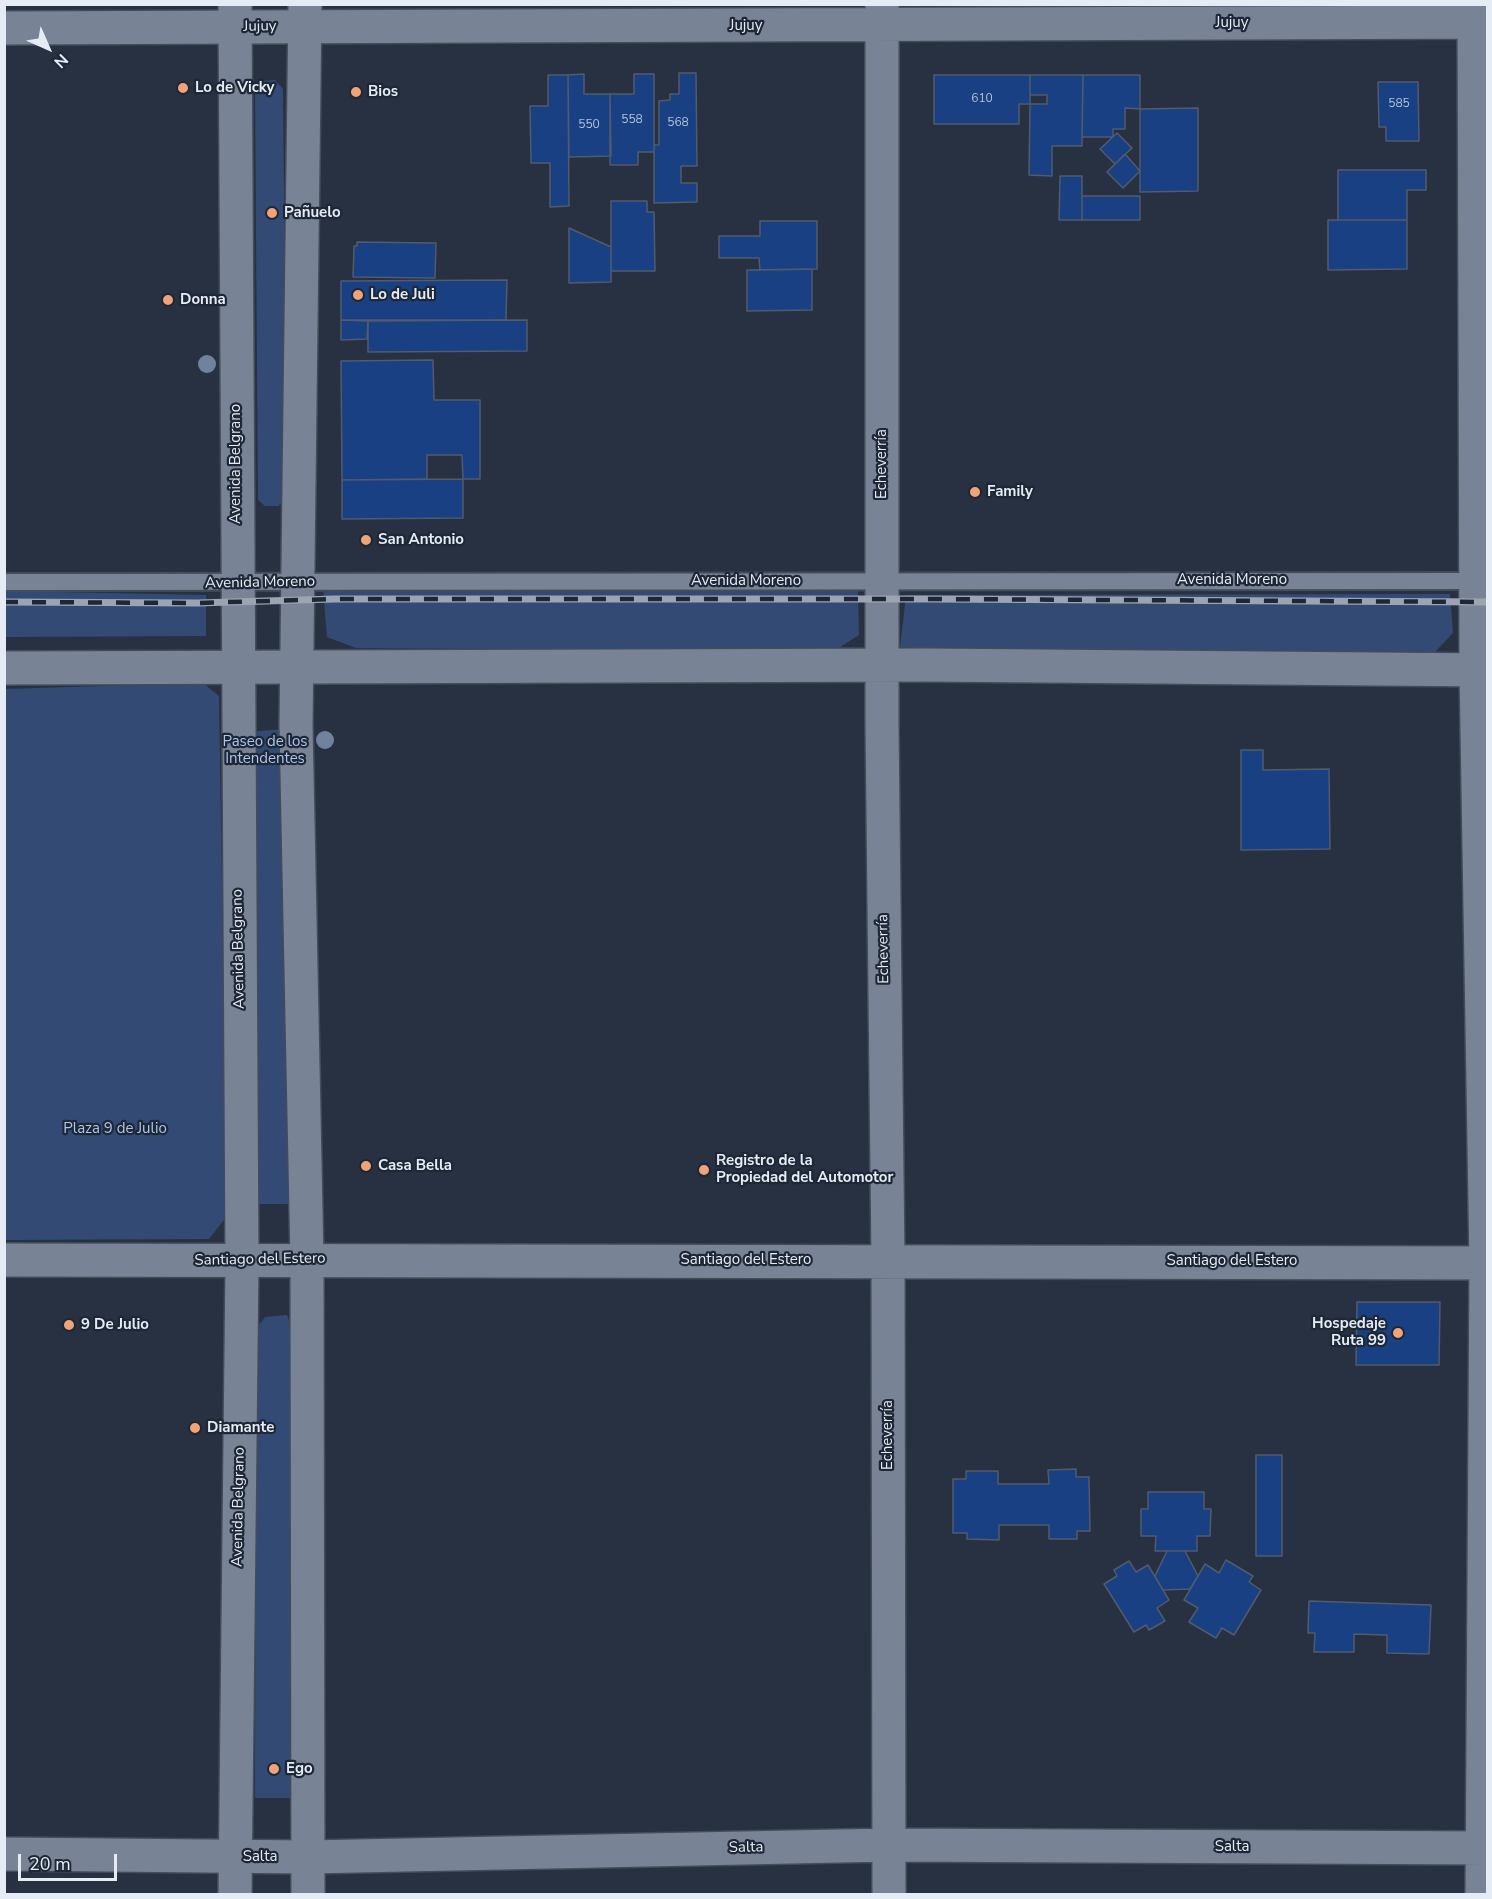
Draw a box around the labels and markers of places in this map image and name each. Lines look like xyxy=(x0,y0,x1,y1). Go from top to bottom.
place label: Lo de Vicky xyxy=(195,79,274,97)
marker: Lo de Vicky xyxy=(176,81,190,95)
place label: Bios xyxy=(368,83,398,101)
marker: Bios xyxy=(349,85,363,99)
place label: Pañuelo xyxy=(284,204,341,222)
marker: Pañuelo xyxy=(265,206,279,220)
place label: Lo de Juli xyxy=(370,286,435,304)
marker: Lo de Juli xyxy=(351,288,365,302)
place label: Donna xyxy=(180,291,226,309)
marker: Donna xyxy=(161,293,175,307)
place label: Family xyxy=(987,483,1033,501)
marker: Family xyxy=(968,485,982,499)
place label: San Antonio xyxy=(378,531,464,549)
marker: San Antonio xyxy=(359,533,373,547)
place label: Registro de la Propiedad del Automotor xyxy=(716,1152,893,1187)
place label: Casa Bella xyxy=(378,1157,452,1175)
marker: Casa Bella xyxy=(359,1159,373,1173)
marker: Registro de la Propiedad del Automotor xyxy=(697,1163,711,1177)
place label: Hospedaje Ruta 99 xyxy=(1312,1315,1386,1350)
place label: 9 De Julio xyxy=(81,1316,149,1334)
marker: 9 De Julio xyxy=(62,1318,76,1332)
marker: Hospedaje Ruta 99 xyxy=(1391,1326,1405,1340)
place label: Diamante xyxy=(207,1419,274,1437)
marker: Diamante xyxy=(188,1421,202,1435)
place label: Ego xyxy=(286,1760,313,1778)
marker: Ego xyxy=(267,1762,281,1776)

